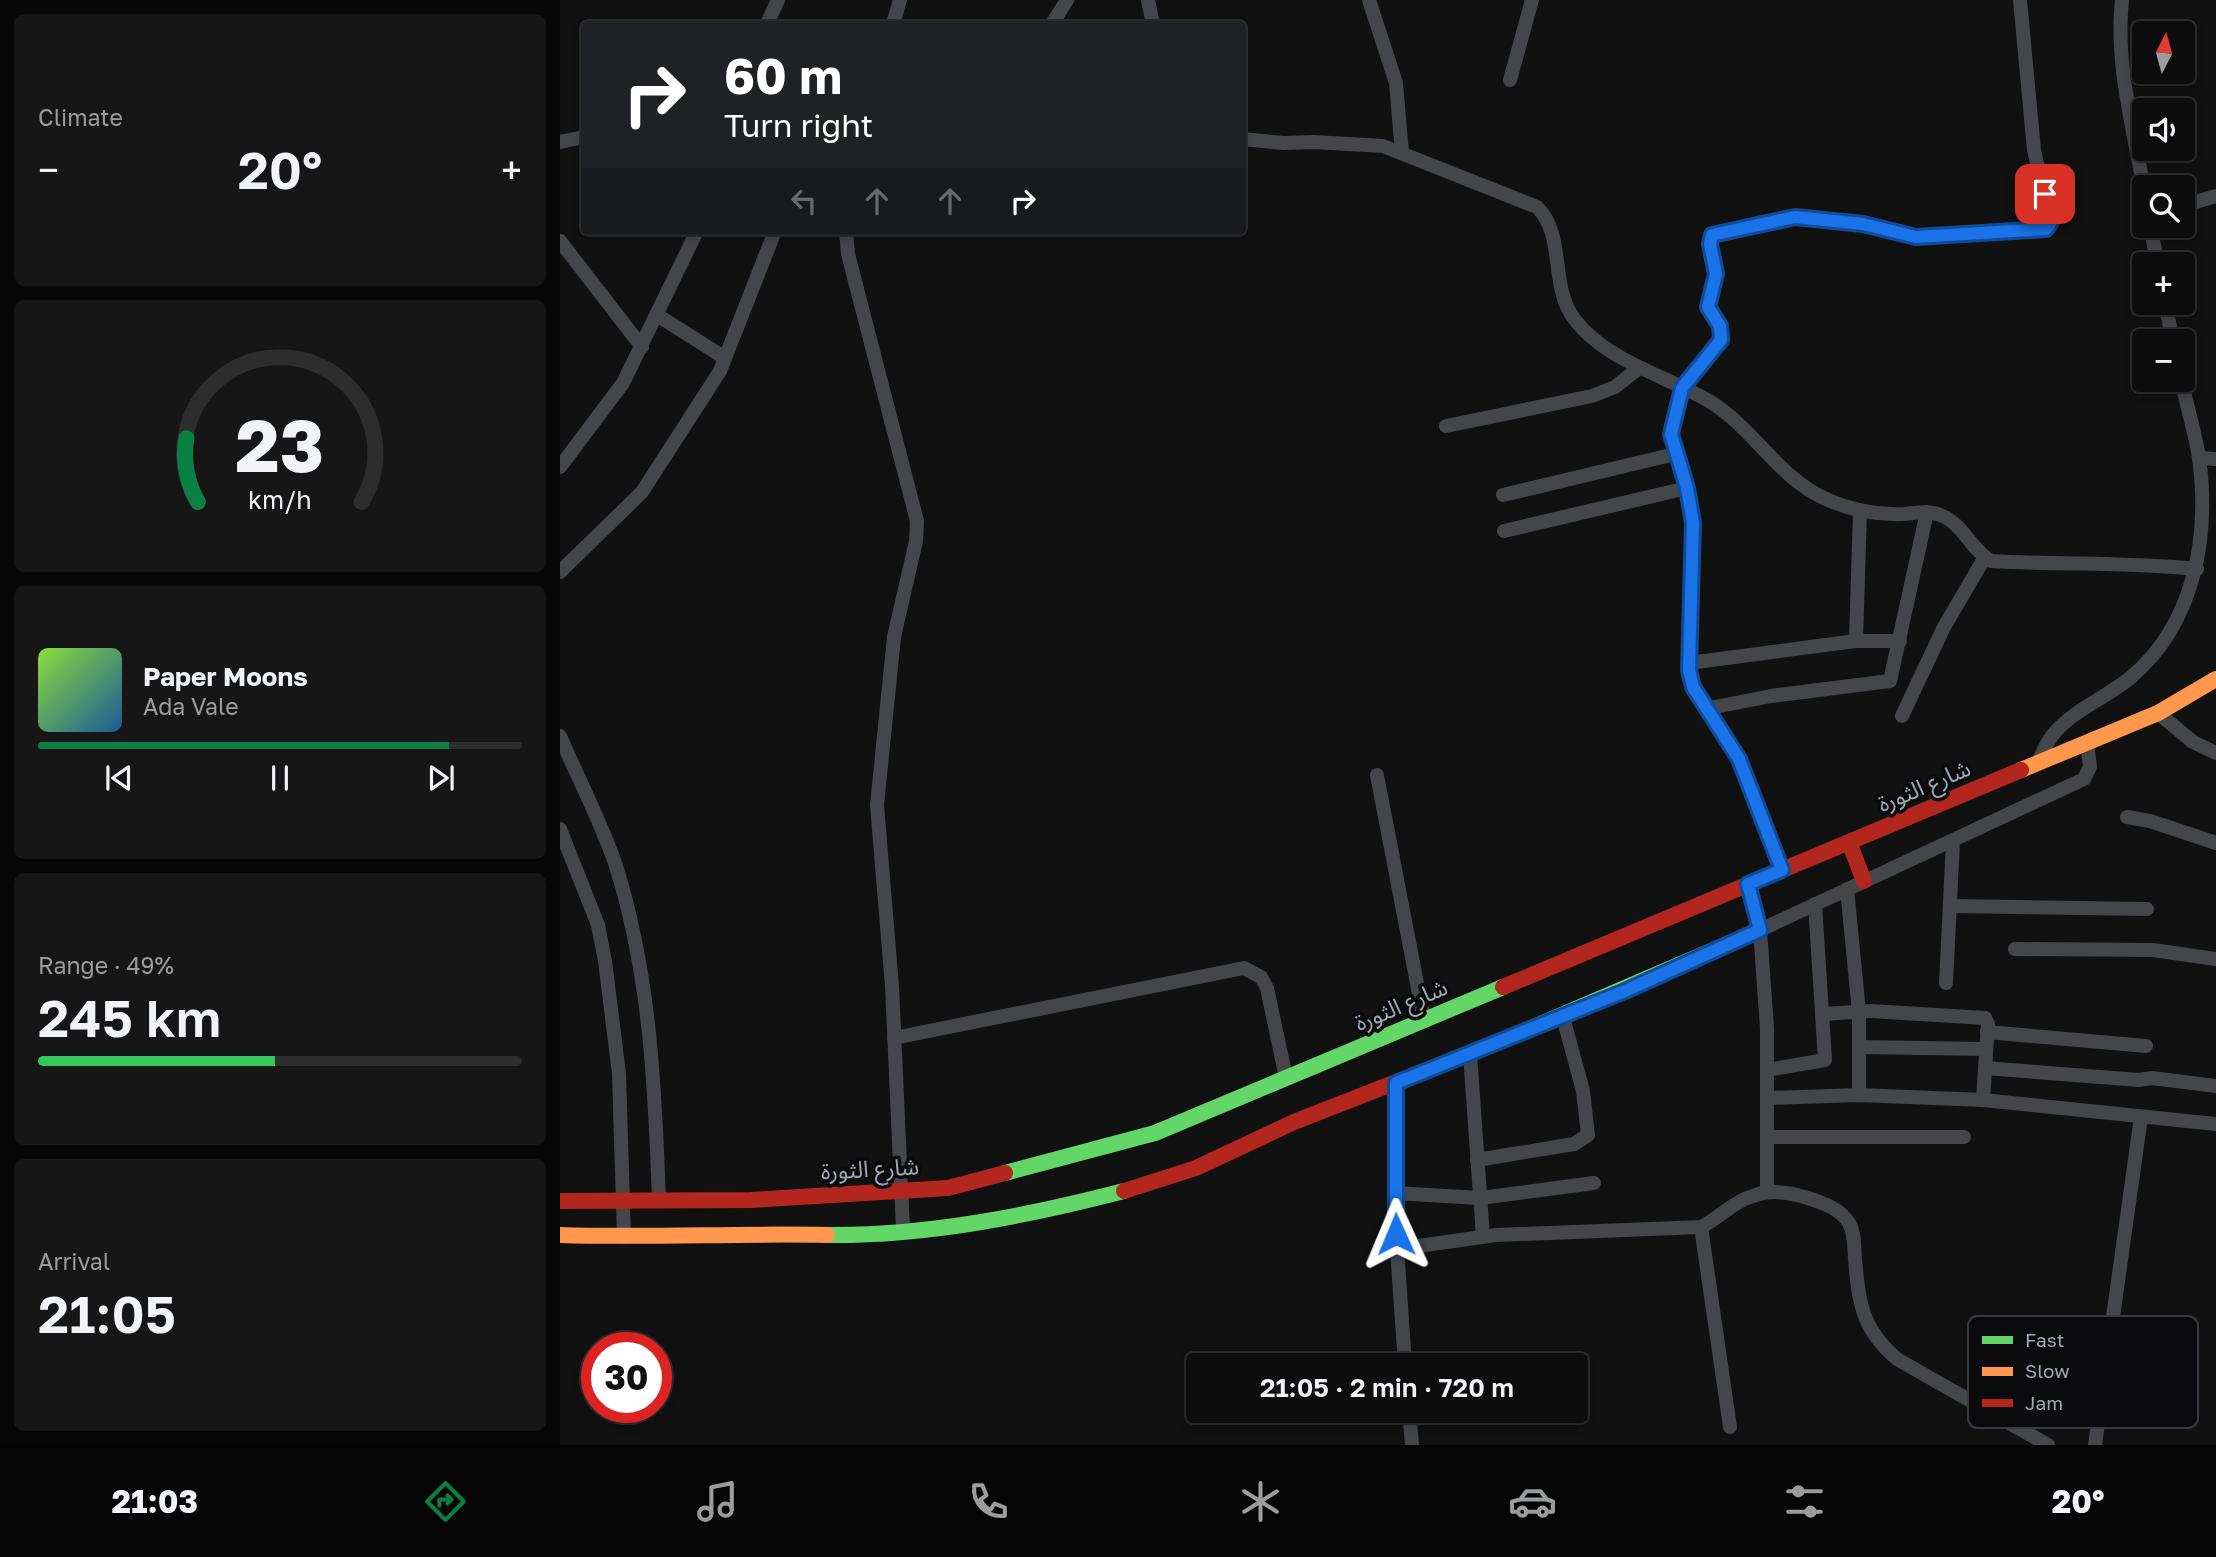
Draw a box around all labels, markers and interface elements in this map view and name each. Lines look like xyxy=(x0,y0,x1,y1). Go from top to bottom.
north arrow xyxy=(2132,21,2194,84)
map controls xyxy=(2132,21,2195,392)
text: 60 m xyxy=(724,46,842,105)
icon: right xyxy=(609,49,700,140)
button: sound xyxy=(2132,98,2195,161)
text: Climate xyxy=(38,103,123,131)
text: Turn right xyxy=(724,106,873,144)
text: 20° xyxy=(238,138,322,200)
text: − xyxy=(38,147,59,192)
text: + xyxy=(501,147,522,192)
pin xyxy=(2015,164,2075,224)
icon: arrive xyxy=(2026,175,2064,213)
button: search xyxy=(2132,175,2195,238)
icon: left xyxy=(785,182,823,220)
icon: ahead xyxy=(858,182,896,220)
icon: ahead xyxy=(931,182,969,220)
icon: right xyxy=(1004,182,1042,220)
button: + xyxy=(2132,252,2195,315)
button: − xyxy=(2132,329,2195,392)
text: 23 xyxy=(236,402,324,489)
text: km/h xyxy=(248,484,312,515)
text: Paper Moons xyxy=(143,661,308,692)
text: Ada Vale xyxy=(143,692,239,720)
street label: شارع الثورة xyxy=(1873,753,1976,821)
icon: previous xyxy=(100,759,138,797)
icon: pause xyxy=(261,759,299,797)
icon: next xyxy=(422,759,460,797)
text: Range · 49% xyxy=(38,951,174,979)
street label: شارع الثورة xyxy=(1350,972,1453,1040)
text: 245 km xyxy=(38,986,221,1048)
street label: شارع الثورة xyxy=(820,1151,920,1189)
position arrow xyxy=(1359,1197,1433,1271)
text: Arrival xyxy=(38,1247,110,1275)
text: 21:05 xyxy=(38,1282,176,1344)
legend xyxy=(1968,1316,2198,1428)
text: Fast xyxy=(2025,1328,2064,1351)
speed limit sign: 30 xyxy=(581,1332,672,1423)
text: Slow xyxy=(2025,1359,2070,1382)
text: 21:05 · 2 min · 720 m xyxy=(1260,1372,1514,1403)
text: Jam xyxy=(2025,1391,2063,1414)
icon: directions xyxy=(421,1477,470,1526)
icon: music xyxy=(693,1477,742,1526)
icon: phone xyxy=(964,1477,1013,1526)
icon: climate xyxy=(1236,1477,1285,1526)
icon: car xyxy=(1508,1477,1557,1526)
icon: filters xyxy=(1780,1477,1829,1526)
text: 21:03 xyxy=(111,1482,198,1520)
text: 20° xyxy=(2052,1482,2105,1520)

